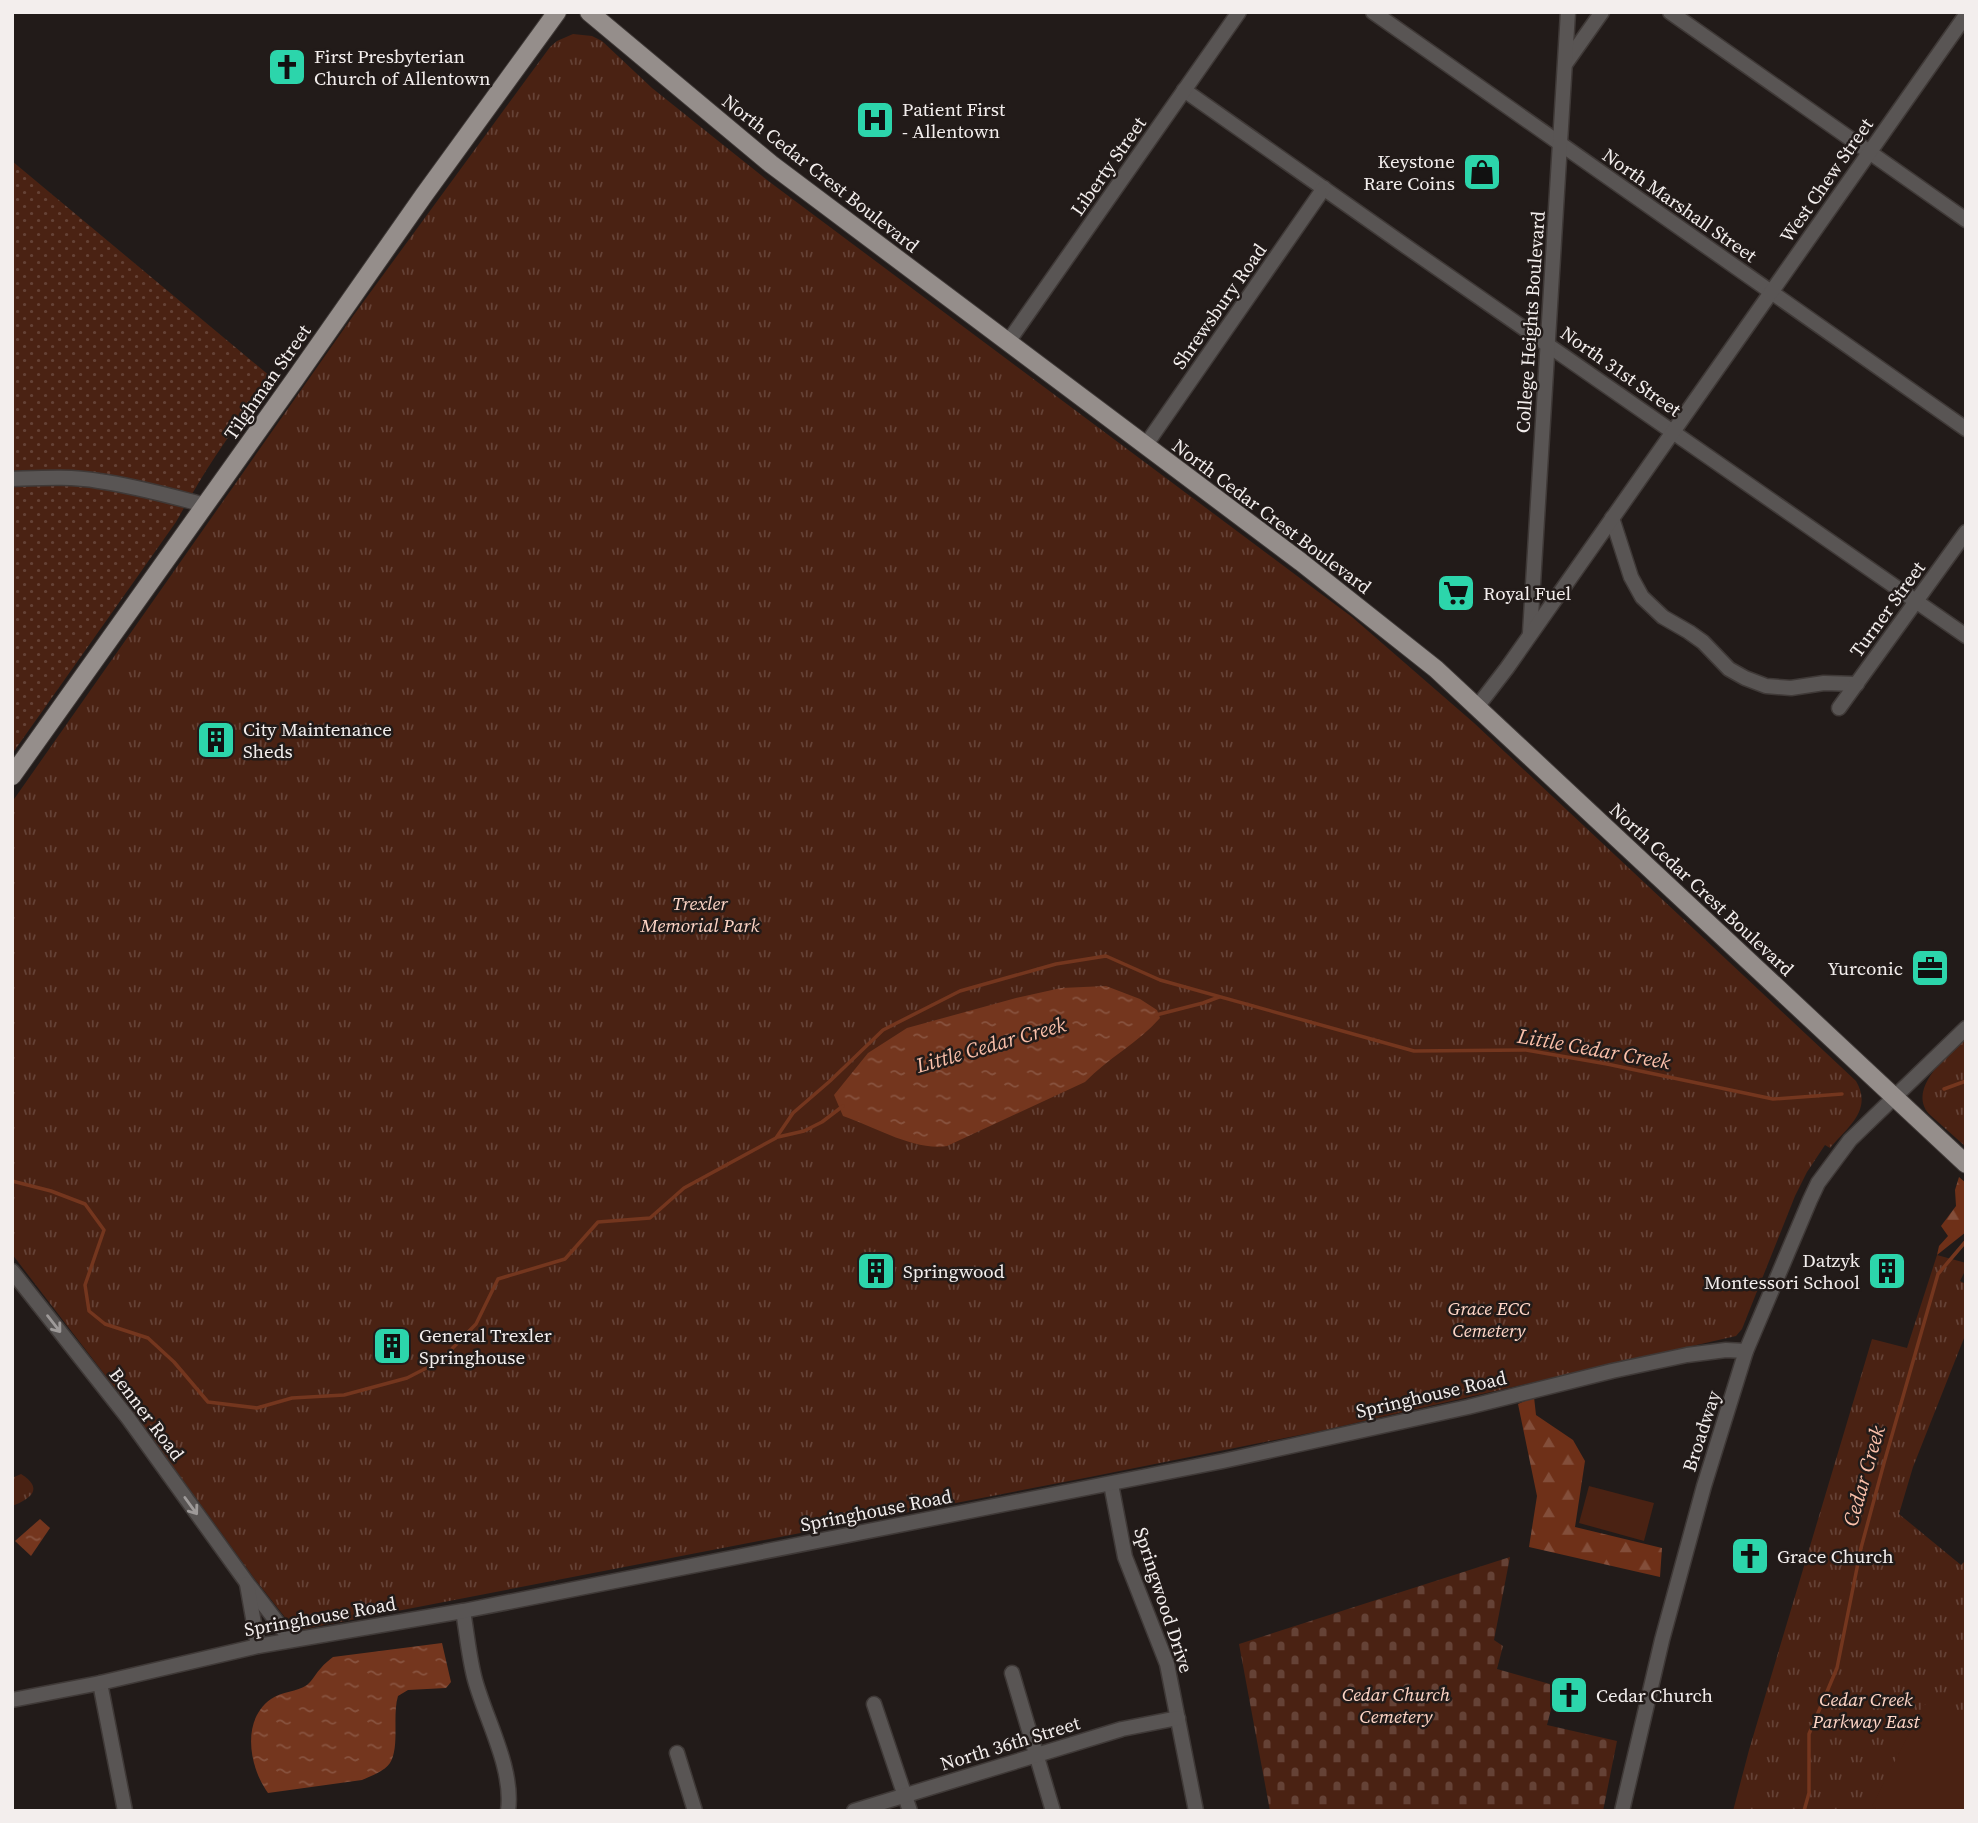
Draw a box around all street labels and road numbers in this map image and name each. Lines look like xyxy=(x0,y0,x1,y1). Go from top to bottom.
street label: North Cedar Crest Boulevard xyxy=(717,88,925,258)
street label: Liberty Street xyxy=(1064,111,1152,221)
street label: West Chew Street xyxy=(1773,112,1879,247)
street label: North Marshall Street xyxy=(1598,142,1763,269)
street label: College Heights Boulevard xyxy=(1509,210,1551,434)
street label: Shrewsbury Road xyxy=(1166,238,1272,374)
street label: Tilghman Street xyxy=(218,318,317,445)
street label: North 31st Street xyxy=(1556,320,1687,423)
street label: North Cedar Crest Boulevard xyxy=(1167,432,1377,600)
street label: Turner Street xyxy=(1843,555,1931,662)
street label: North Cedar Crest Boulevard xyxy=(1604,797,1800,982)
street label: Benner Road xyxy=(104,1362,191,1466)
street label: Springhouse Road xyxy=(1353,1364,1509,1424)
street label: Broadway xyxy=(1676,1387,1726,1475)
street label: Springhouse Road xyxy=(798,1483,954,1537)
street label: Springwood Drive xyxy=(1128,1524,1200,1676)
street label: Springhouse Road xyxy=(242,1590,398,1642)
street label: North 36th Street xyxy=(937,1709,1084,1777)

